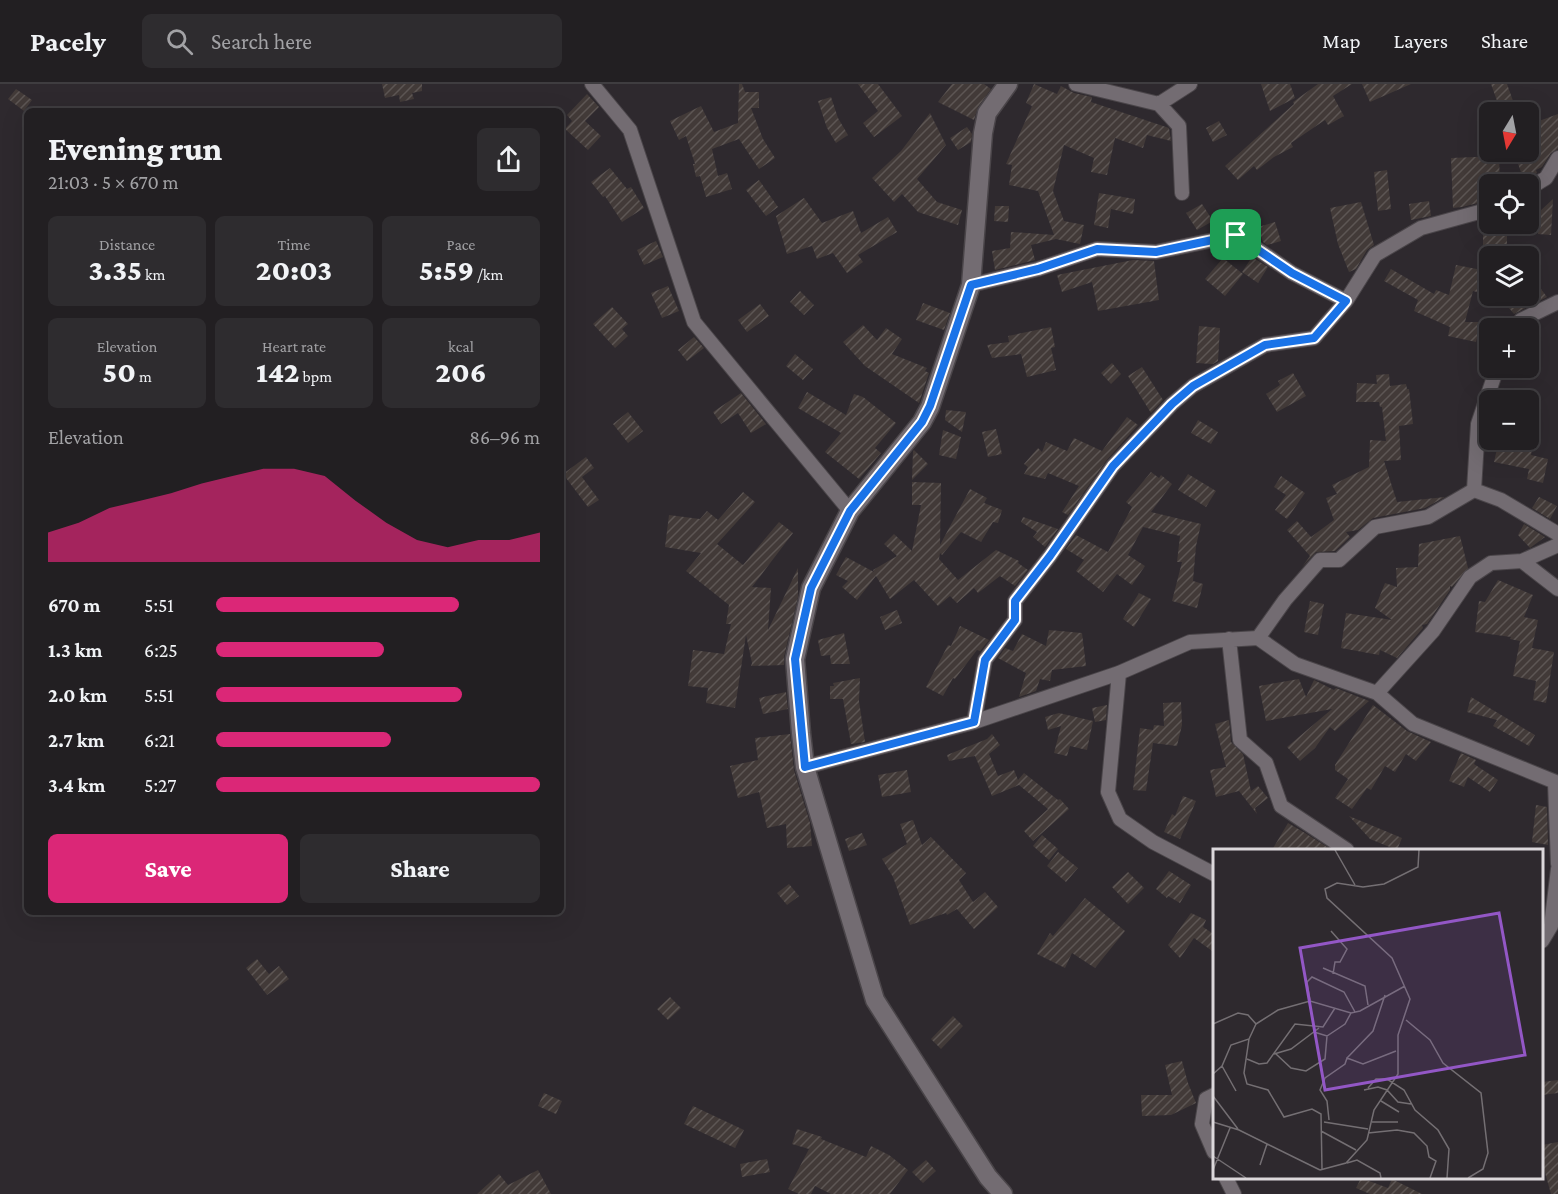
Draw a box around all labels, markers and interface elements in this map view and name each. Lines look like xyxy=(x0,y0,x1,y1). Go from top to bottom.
search box xyxy=(142,14,562,68)
icon: search xyxy=(163,25,196,58)
text: Pacely xyxy=(30,26,106,57)
text: Search here xyxy=(211,29,312,54)
text: Map xyxy=(1322,29,1361,53)
text: Layers xyxy=(1394,29,1448,53)
text: Share xyxy=(1481,29,1528,53)
north arrow xyxy=(1479,102,1539,162)
map controls xyxy=(1479,102,1539,450)
button: share xyxy=(477,128,540,191)
text: Evening run xyxy=(48,130,222,167)
text: 21:03 · 5 × 670 m xyxy=(48,171,179,193)
button: locate xyxy=(1479,174,1539,234)
pin xyxy=(1210,209,1261,260)
icon: arrive xyxy=(1219,218,1252,251)
text: Distance xyxy=(99,236,155,253)
text: Time xyxy=(278,236,310,253)
text: Pace xyxy=(447,236,475,253)
button: layers xyxy=(1479,246,1539,306)
text: 3.35 xyxy=(89,253,142,286)
text: 20:03 xyxy=(256,253,332,286)
text: 5:59 xyxy=(419,253,474,286)
text: km xyxy=(142,266,165,283)
text: /km xyxy=(474,266,503,283)
button: + xyxy=(1479,318,1539,378)
text: Elevation xyxy=(97,338,157,355)
text: Heart rate xyxy=(262,338,326,355)
text: kcal xyxy=(448,338,474,355)
text: 50 xyxy=(102,355,136,388)
text: 142 xyxy=(256,355,300,388)
text: 206 xyxy=(435,355,487,388)
text: m xyxy=(136,368,152,385)
text: bpm xyxy=(300,368,332,385)
button: − xyxy=(1479,390,1539,450)
text: Elevation xyxy=(48,426,124,448)
text: 86–96 m xyxy=(469,426,540,448)
text: 670 m xyxy=(48,594,100,616)
text: 5:51 xyxy=(144,594,174,616)
text: 1.3 km xyxy=(48,639,102,661)
text: 6:25 xyxy=(144,639,178,661)
text: 2.0 km xyxy=(48,684,107,706)
text: 5:51 xyxy=(144,684,174,706)
text: 2.7 km xyxy=(48,729,105,751)
text: 6:21 xyxy=(144,729,175,751)
text: 3.4 km xyxy=(48,774,105,796)
text: 5:27 xyxy=(144,774,176,796)
button: Save xyxy=(48,834,288,903)
button: Share xyxy=(300,834,540,903)
inset map xyxy=(1213,849,1543,1179)

